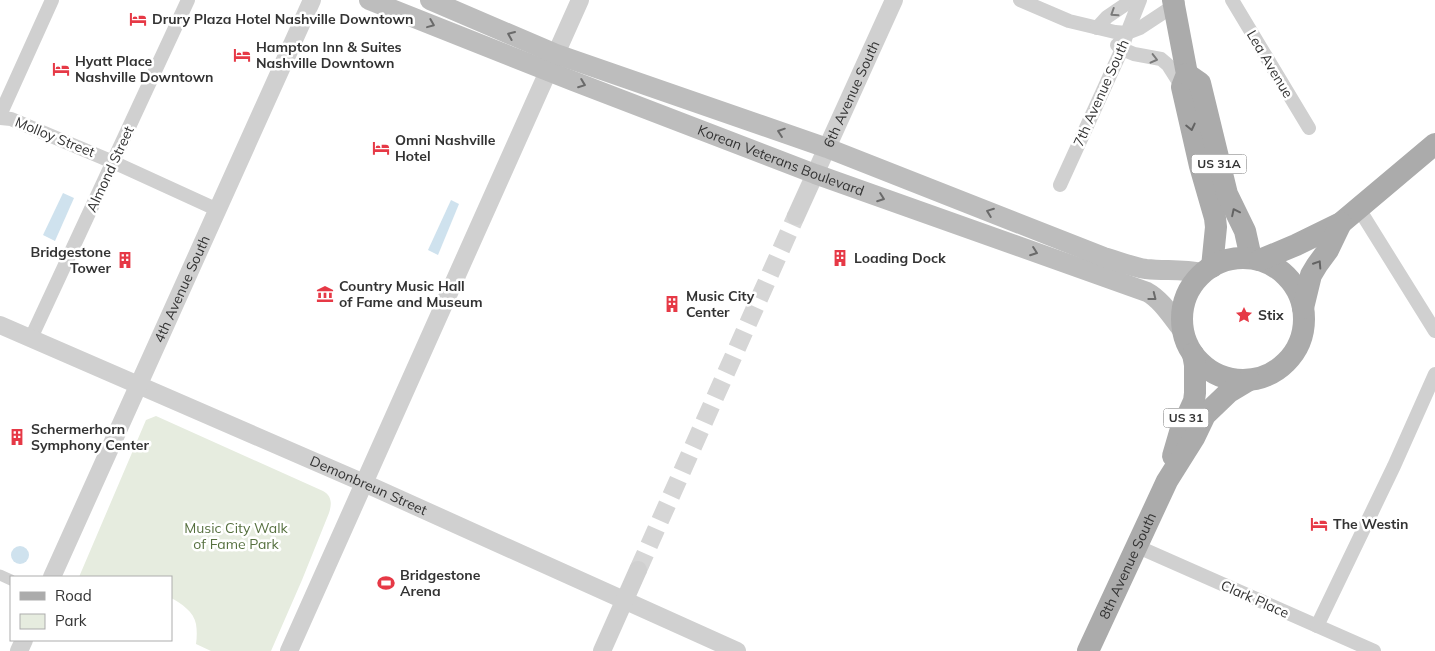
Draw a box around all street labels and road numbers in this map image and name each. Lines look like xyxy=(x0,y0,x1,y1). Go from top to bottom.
street label: Lea Avenue xyxy=(1243,27,1297,101)
street label: 7th Avenue South xyxy=(1069,37,1133,149)
street label: 6th Avenue South xyxy=(819,38,883,150)
street label: Molloy Street xyxy=(13,113,98,161)
street label: Korean Veterans Boulevard xyxy=(695,121,867,200)
street label: Almond Street xyxy=(82,123,138,215)
road number: US 31A xyxy=(1192,154,1246,173)
street label: 4th Avenue South xyxy=(150,233,214,345)
road number: US 31 xyxy=(1164,408,1208,428)
street label: Demonbreun Street xyxy=(307,452,430,519)
street label: 8th Avenue South xyxy=(1095,510,1160,622)
street label: Clark Place xyxy=(1218,576,1292,622)

